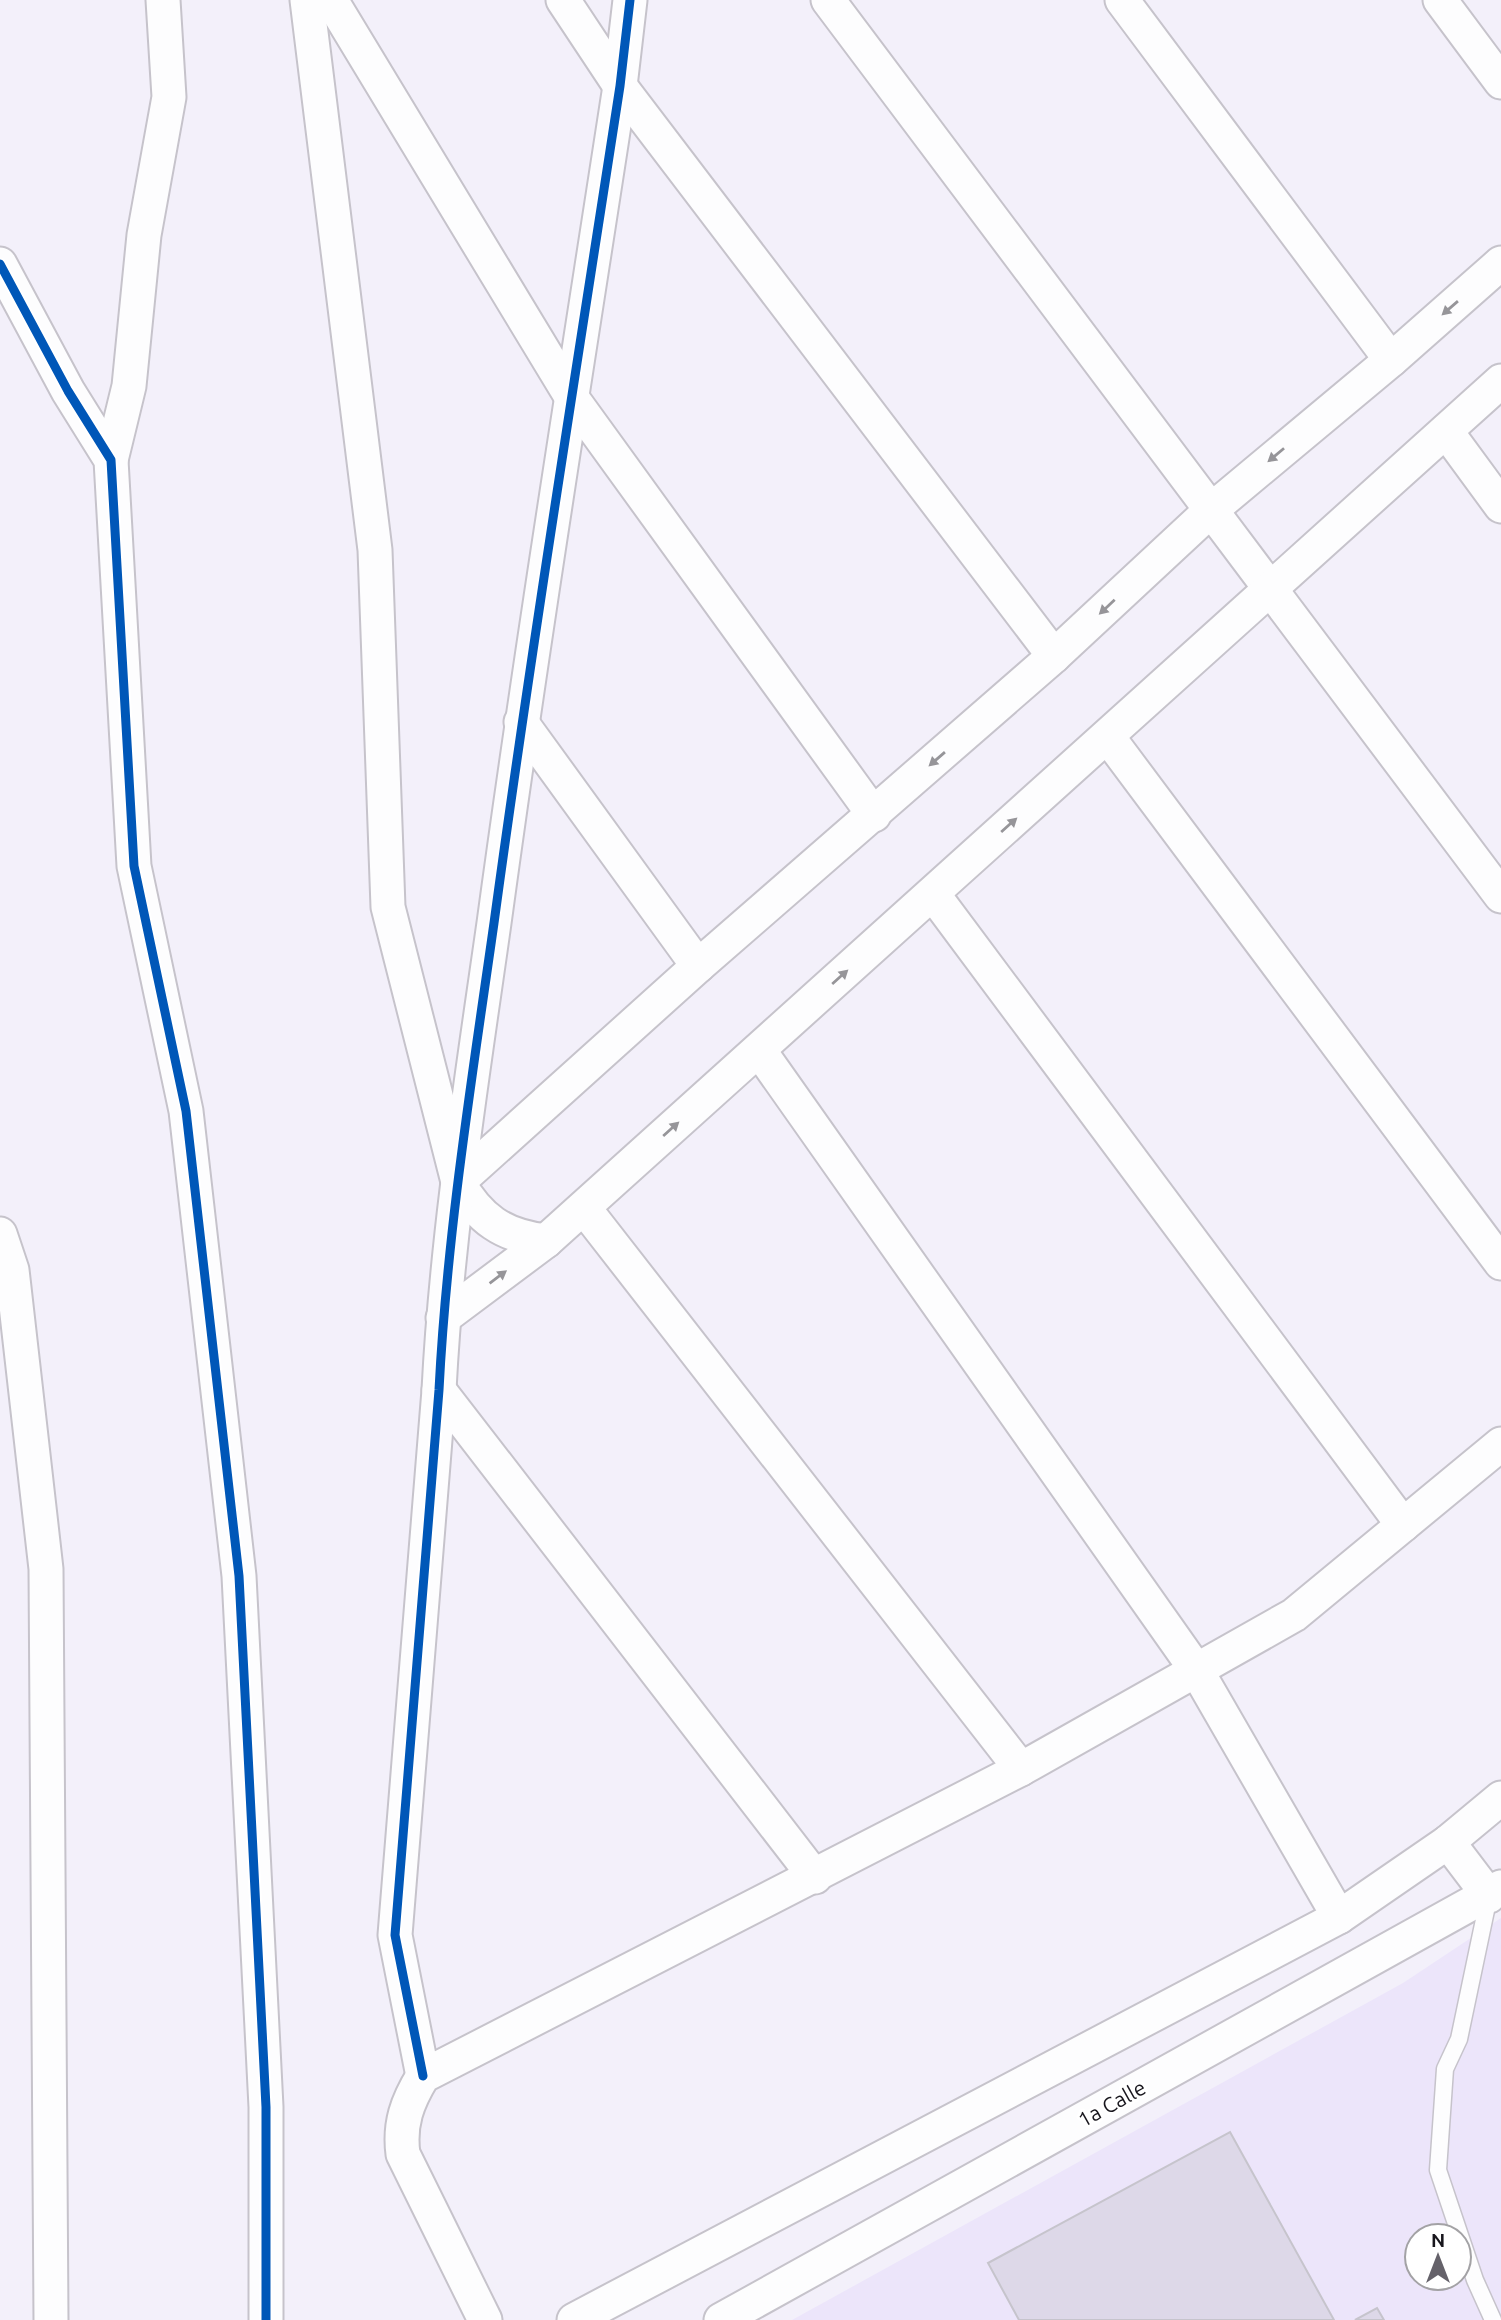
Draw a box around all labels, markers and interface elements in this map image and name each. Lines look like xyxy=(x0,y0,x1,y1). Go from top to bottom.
one-way arrow xyxy=(1442,300,1459,316)
one-way arrow xyxy=(1268,448,1286,463)
one-way arrow xyxy=(1099,598,1116,614)
one-way arrow xyxy=(928,751,946,767)
one-way arrow xyxy=(1000,817,1018,833)
one-way arrow xyxy=(831,969,849,985)
one-way arrow xyxy=(662,1122,679,1137)
one-way arrow xyxy=(489,1270,507,1284)
street label: 1a Calle xyxy=(1073,2075,1150,2131)
north arrow xyxy=(1403,2222,1473,2292)
text: N xyxy=(1431,2229,1445,2251)

